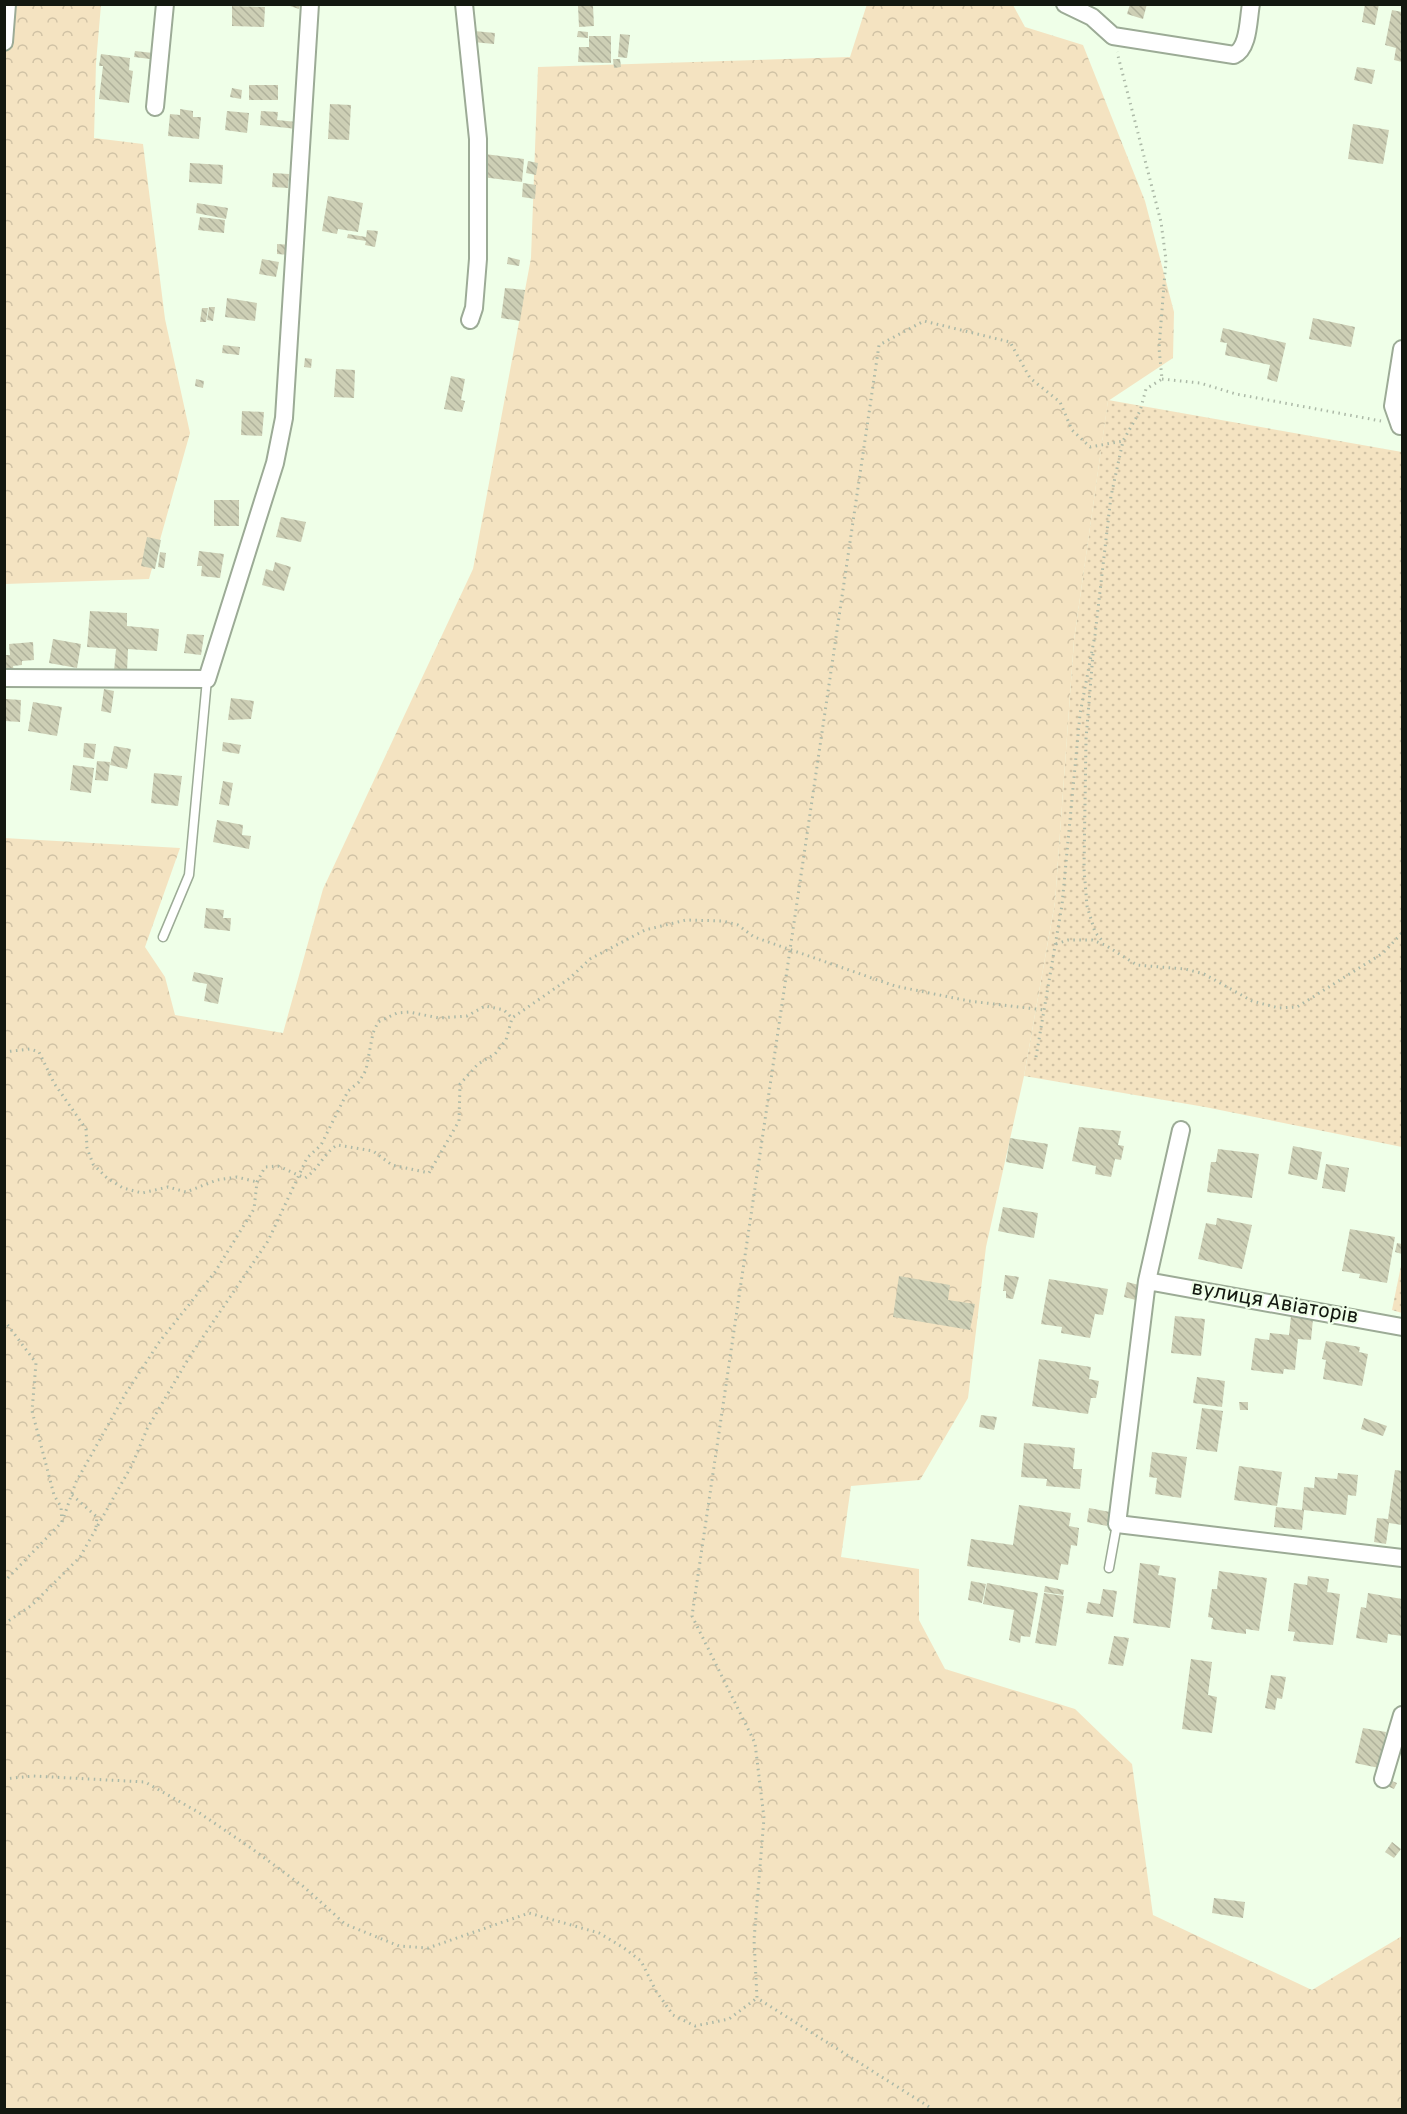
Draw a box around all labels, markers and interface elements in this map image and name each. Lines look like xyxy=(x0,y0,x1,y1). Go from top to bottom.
street label: вулиця Авіаторів xyxy=(1189,1275,1361,1331)

